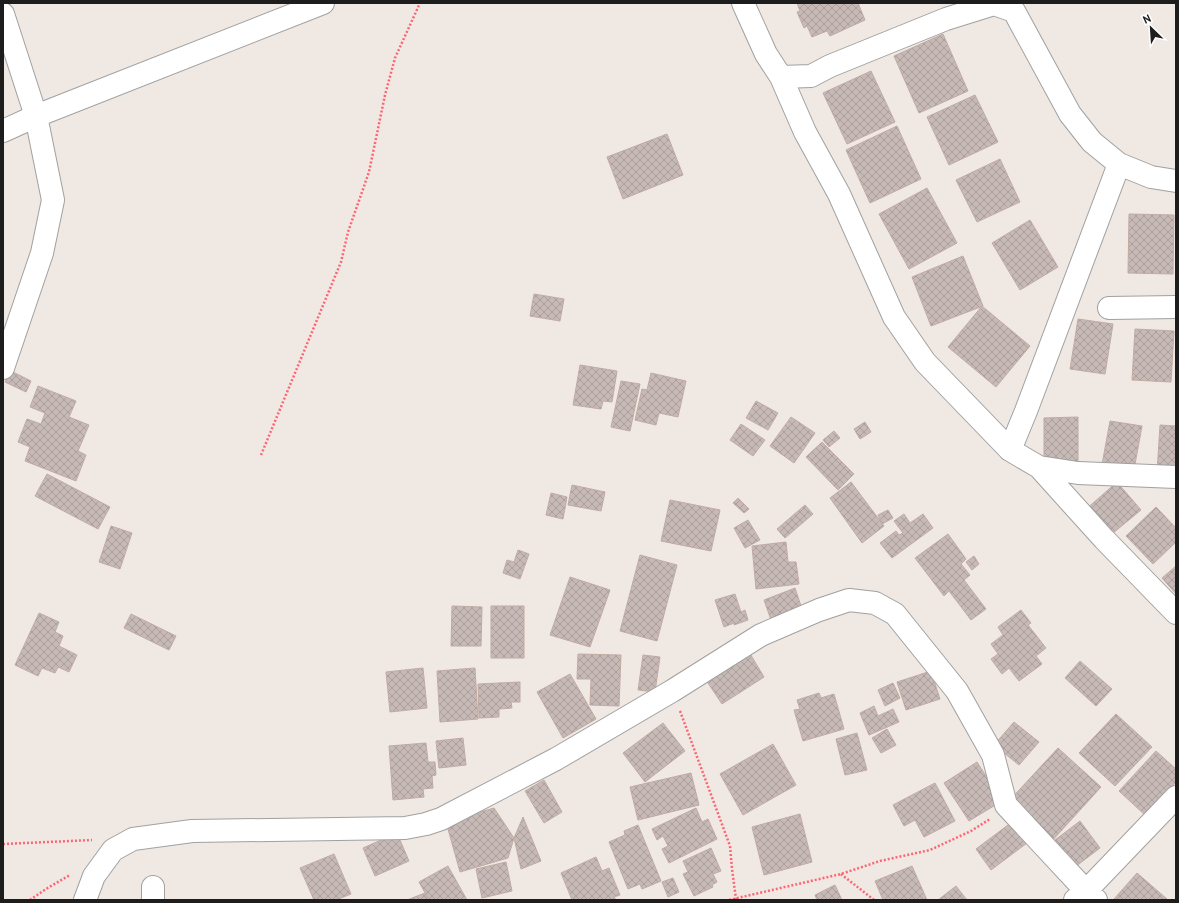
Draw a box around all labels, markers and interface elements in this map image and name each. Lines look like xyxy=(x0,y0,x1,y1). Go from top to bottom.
north arrow xyxy=(1131,8,1171,48)
text: N xyxy=(1141,11,1153,27)

